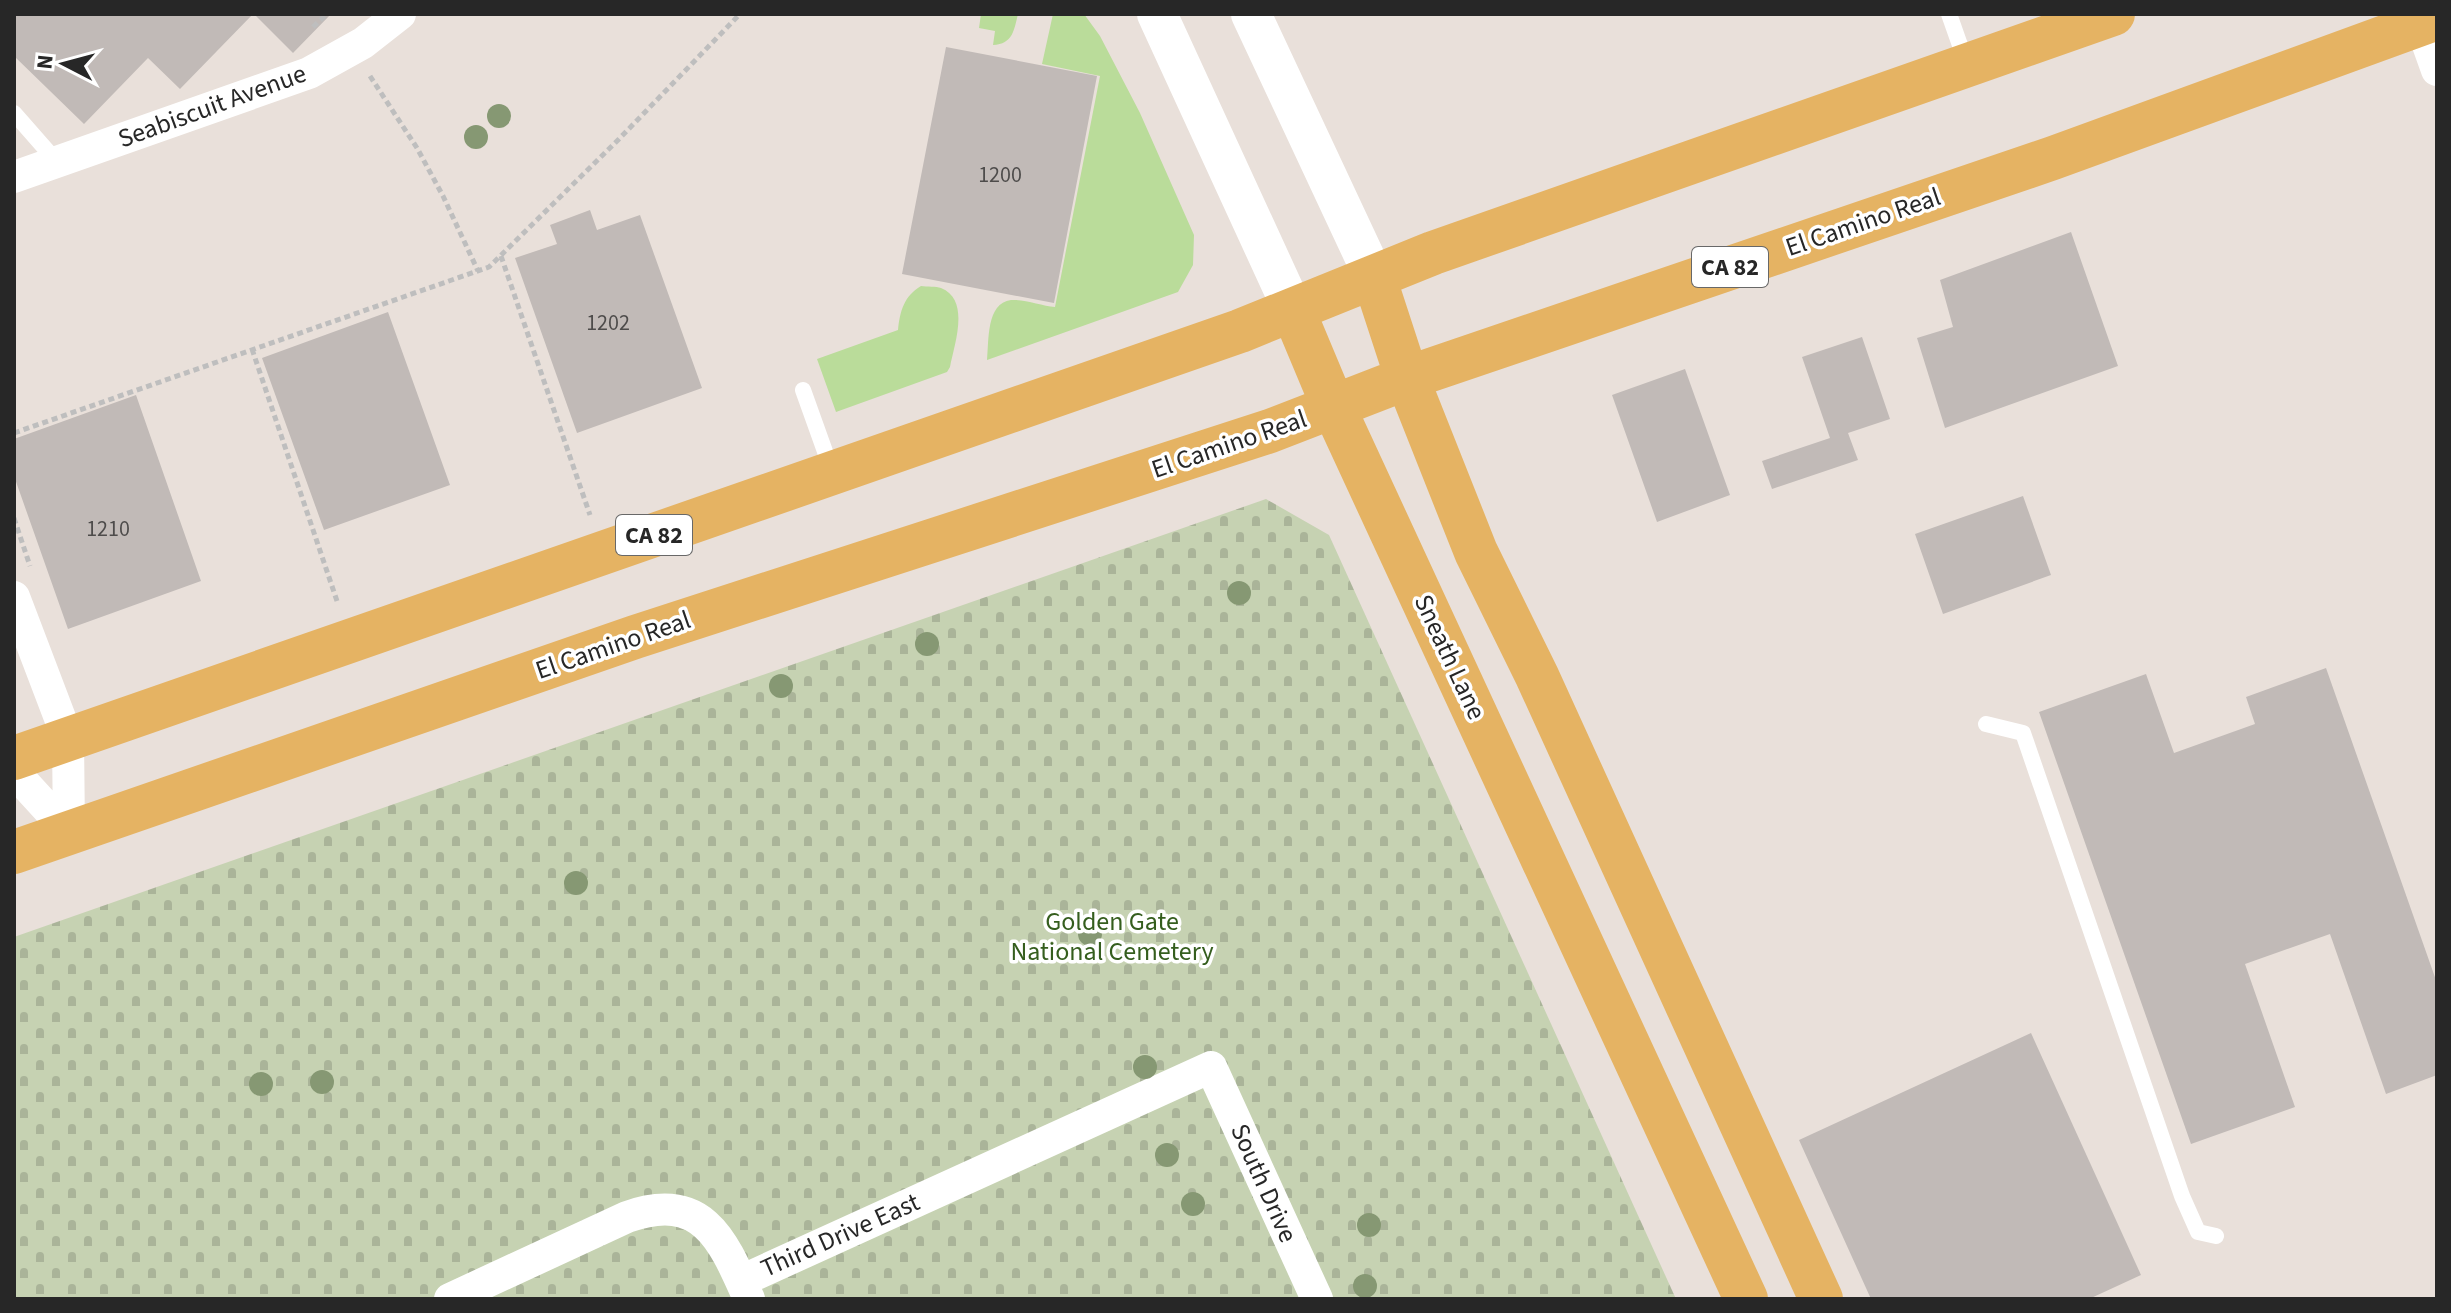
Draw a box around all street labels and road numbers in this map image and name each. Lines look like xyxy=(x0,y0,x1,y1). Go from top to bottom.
street label: Seabiscuit Avenue xyxy=(113,55,311,157)
street label: El Camino Real xyxy=(1781,178,1945,266)
road number: CA 82 xyxy=(1692,247,1768,287)
street label: El Camino Real xyxy=(1147,400,1311,488)
road number: CA 82 xyxy=(616,515,692,555)
street label: Sneath Lane xyxy=(1405,588,1495,726)
street label: El Camino Real xyxy=(531,601,695,689)
street label: South Drive xyxy=(1221,1118,1307,1248)
street label: Third Drive East xyxy=(755,1183,926,1287)

